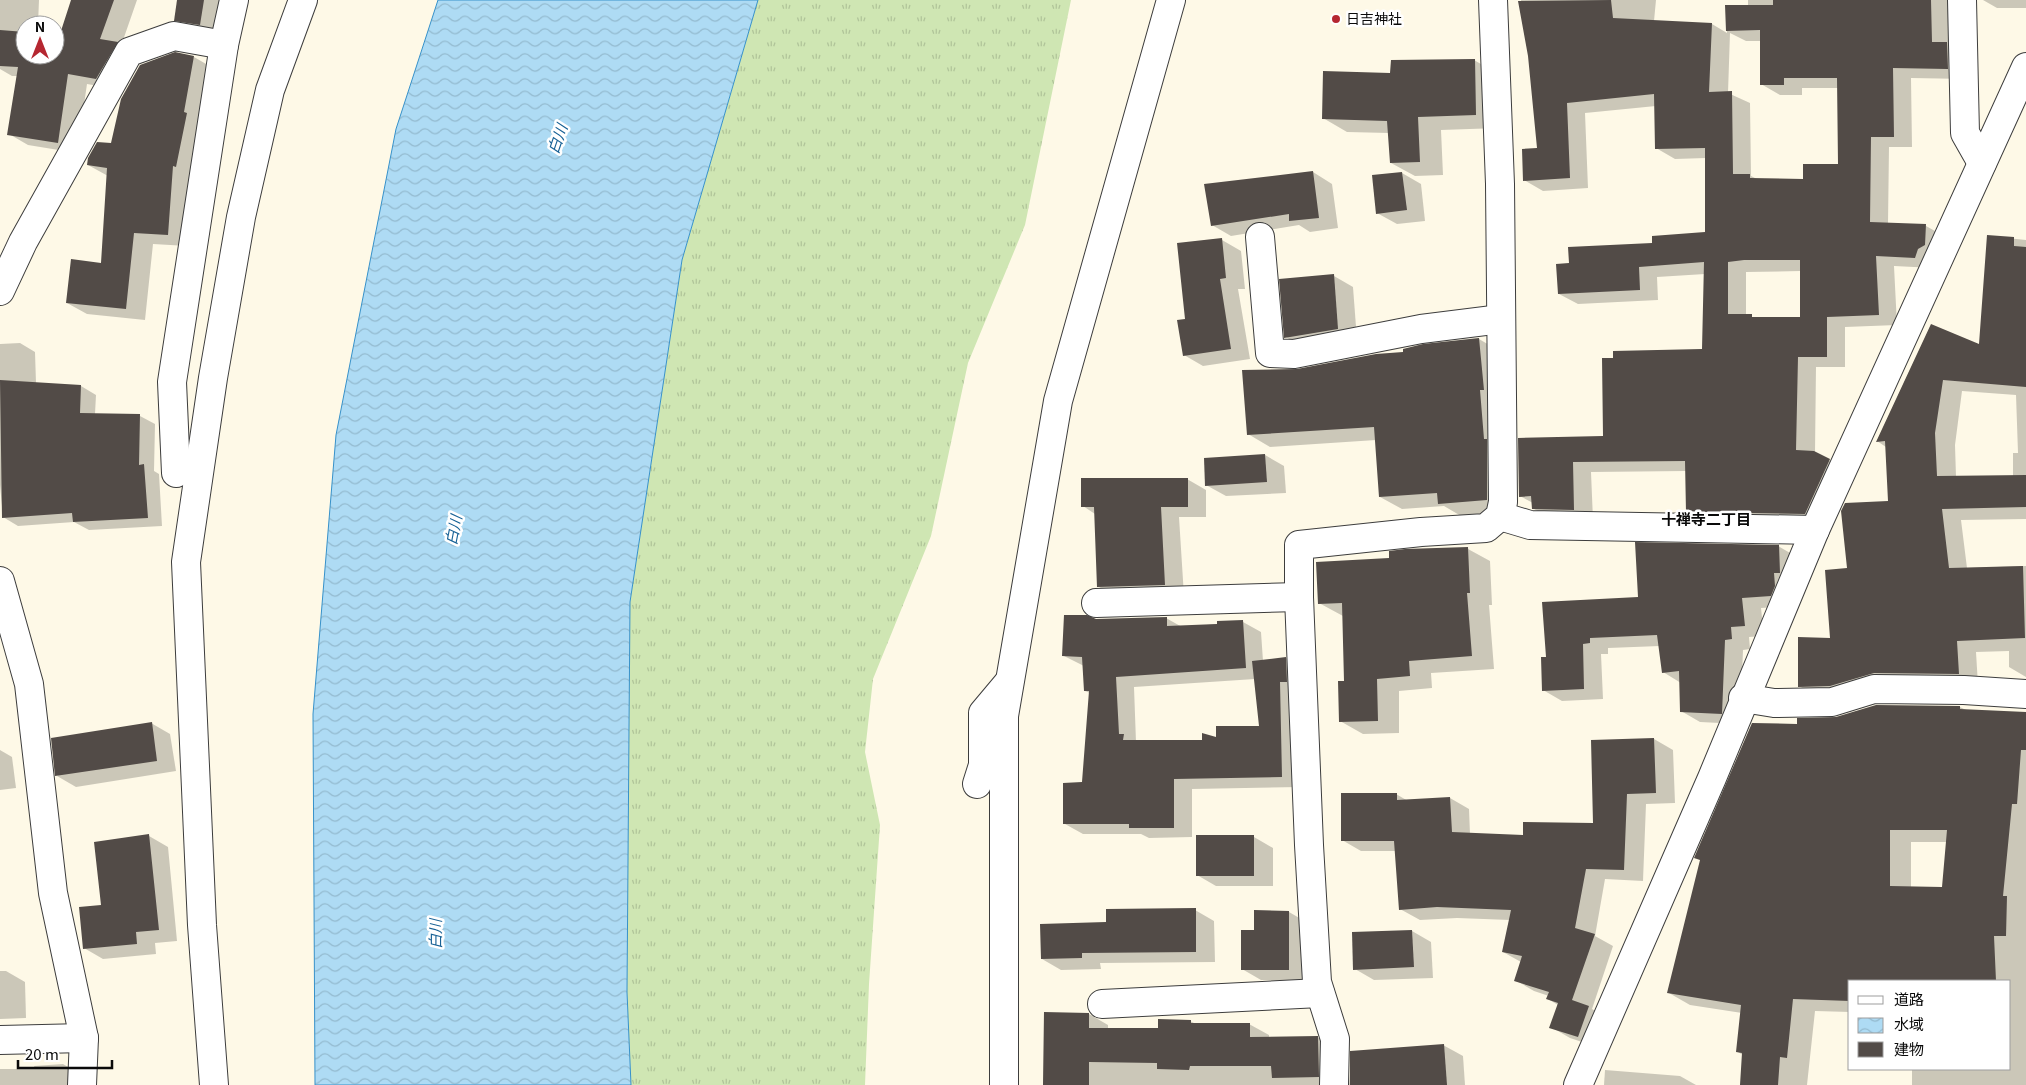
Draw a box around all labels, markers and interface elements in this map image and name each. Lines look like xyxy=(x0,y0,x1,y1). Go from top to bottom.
place label: 日吉神社 xyxy=(1346,8,1402,28)
marker: 日吉神社 xyxy=(1330,13,1342,25)
north arrow xyxy=(15,15,65,65)
text: N xyxy=(35,16,45,36)
water label: 白川 xyxy=(542,119,572,156)
district label: 十禅寺二丁目 xyxy=(1661,508,1751,529)
water label: 白川 xyxy=(439,511,466,546)
water label: 白川 xyxy=(424,917,445,949)
legend xyxy=(1848,980,2011,1070)
text: 道路 xyxy=(1894,988,1924,1009)
text: 水域 xyxy=(1894,1013,1924,1034)
scale bar xyxy=(18,1038,111,1070)
text: 建物 xyxy=(1894,1038,1924,1059)
text: 20 m xyxy=(25,1043,59,1064)

